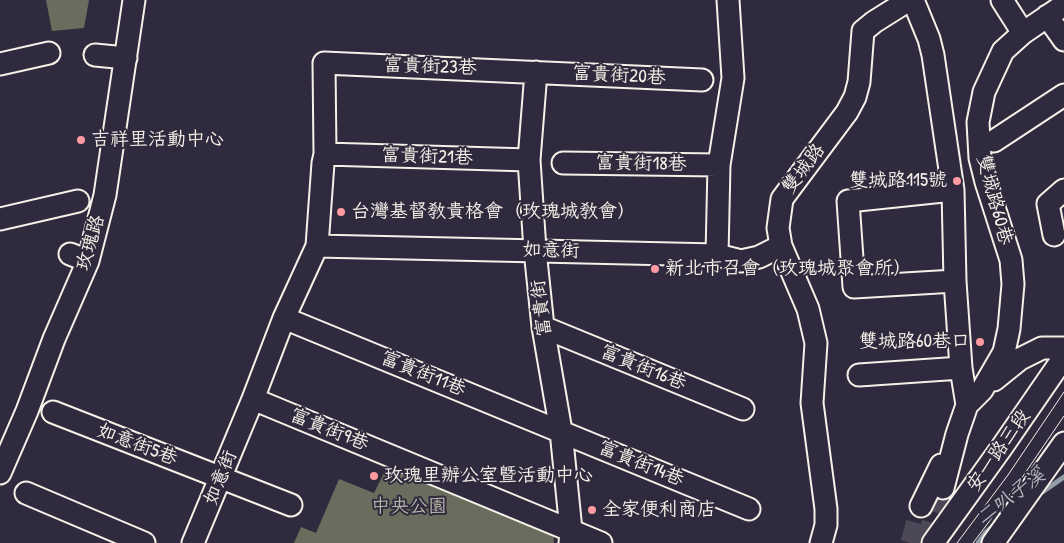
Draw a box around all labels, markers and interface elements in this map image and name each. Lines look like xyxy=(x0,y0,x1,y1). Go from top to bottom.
street label: 富貴街23巷 xyxy=(383,54,477,80)
street label: 富貴街20巷 xyxy=(572,62,666,90)
place label: 吉祥里活動中心 xyxy=(91,129,224,151)
marker: 吉祥里活動中心 xyxy=(75,134,87,146)
street label: 雙城路 xyxy=(778,139,830,199)
street label: 富貴街21巷 xyxy=(381,144,473,170)
street label: 富貴街18巷 xyxy=(595,152,687,176)
street label: 雙城路60巷 xyxy=(971,153,1017,247)
place label: 雙城路115號 xyxy=(849,170,947,192)
marker: 雙城路115號 xyxy=(951,175,963,187)
place label: 台灣基督教貴格會（玫瑰城教會） xyxy=(351,201,636,223)
marker: 台灣基督教貴格會（玫瑰城教會） xyxy=(335,206,347,218)
street label: 玫瑰路 xyxy=(72,212,110,274)
street label: 如意街 xyxy=(522,239,580,263)
place label: 新北市召會（玫瑰城聚會所） xyxy=(665,258,912,280)
marker: 新北市召會（玫瑰城聚會所） xyxy=(649,263,661,275)
street label: 富貴街 xyxy=(527,278,557,338)
place label: 雙城路60巷口 xyxy=(859,331,970,353)
marker: 雙城路60巷口 xyxy=(974,336,986,348)
street label: 富貴街16巷 xyxy=(597,340,689,396)
street label: 富貴街11巷 xyxy=(377,347,469,401)
street label: 富貴街9巷 xyxy=(286,404,372,456)
street label: 安一路三段 xyxy=(962,406,1036,496)
street label: 如意街5巷 xyxy=(94,419,180,471)
street label: 富貴街14巷 xyxy=(595,437,687,491)
street label: 如意街 xyxy=(200,447,242,509)
water label: 二叭子溪 xyxy=(972,463,1050,531)
place label: 玫瑰里辦公室暨活動中心 xyxy=(384,465,593,487)
marker: 玫瑰里辦公室暨活動中心 xyxy=(368,470,380,482)
park label: 中央公園 xyxy=(371,496,447,518)
place label: 全家便利商店 xyxy=(602,499,716,521)
marker: 全家便利商店 xyxy=(586,504,598,516)

